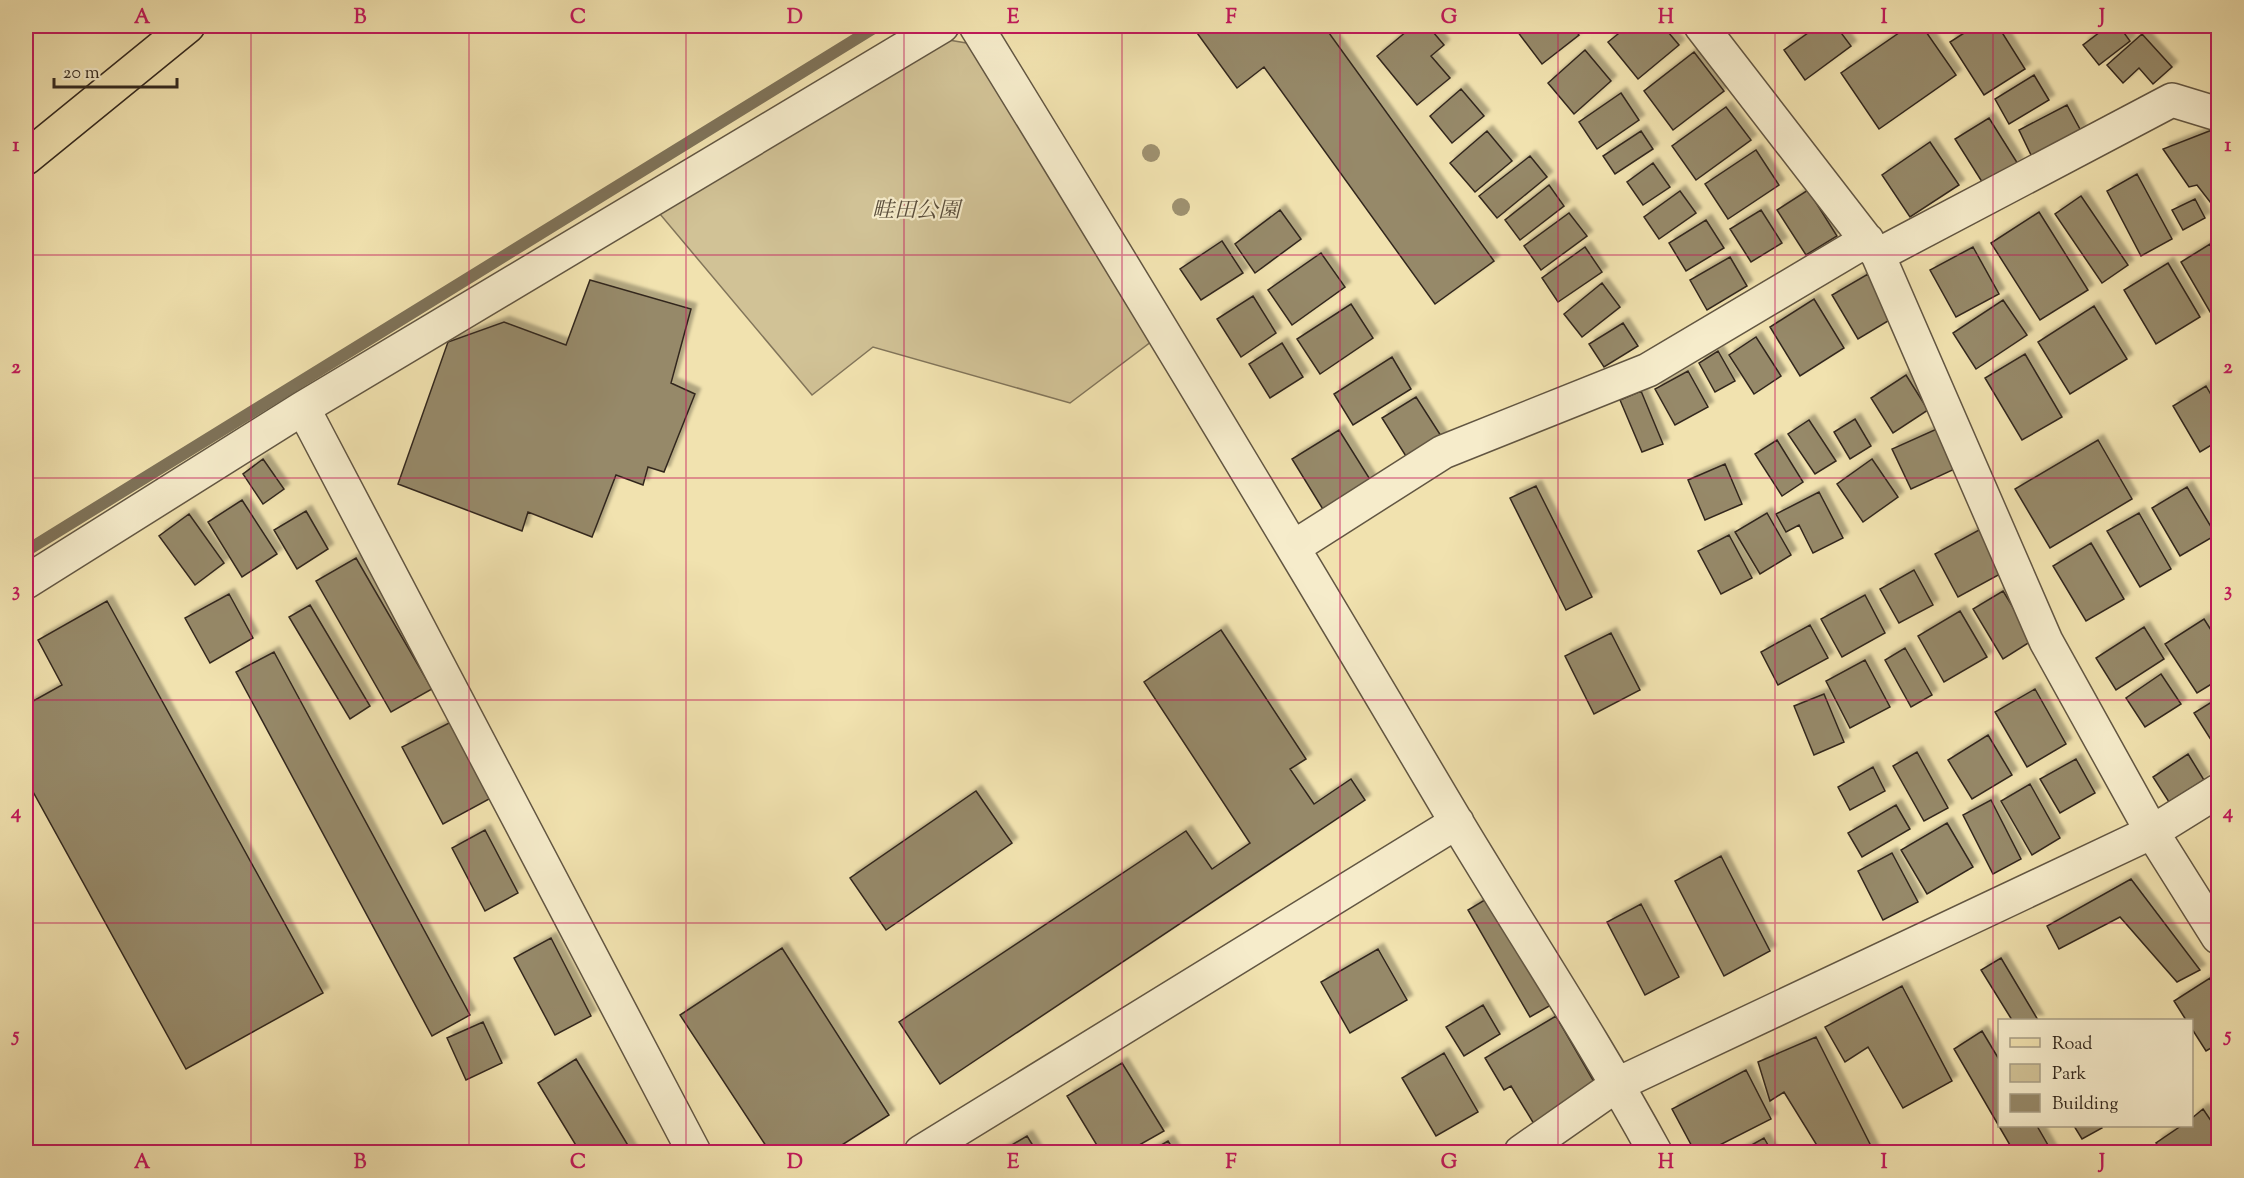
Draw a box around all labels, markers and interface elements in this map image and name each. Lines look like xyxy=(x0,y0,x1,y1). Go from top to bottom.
text: A xyxy=(134,4,151,33)
text: B xyxy=(354,4,367,33)
text: C xyxy=(570,4,586,33)
text: D xyxy=(787,4,803,33)
text: E xyxy=(1007,4,1020,33)
text: F xyxy=(1225,4,1237,33)
text: G xyxy=(1441,4,1458,33)
text: H xyxy=(1658,4,1674,33)
text: I xyxy=(1881,4,1888,33)
text: J xyxy=(2097,4,2105,33)
scale bar xyxy=(54,51,177,89)
text: 20 m xyxy=(63,61,100,87)
text: 1 xyxy=(13,132,20,161)
text: 1 xyxy=(2225,132,2232,161)
park label: 畦田公園 xyxy=(872,196,963,228)
text: 2 xyxy=(11,354,21,383)
text: 2 xyxy=(2223,354,2233,383)
text: 3 xyxy=(12,577,20,606)
text: 3 xyxy=(2224,577,2232,606)
text: 4 xyxy=(10,799,21,828)
text: 4 xyxy=(2222,799,2233,828)
legend xyxy=(1998,1019,2193,1127)
text: 5 xyxy=(11,1022,20,1051)
text: 5 xyxy=(2223,1022,2232,1051)
text: Road xyxy=(2052,1032,2092,1058)
text: Park xyxy=(2052,1062,2087,1088)
text: Building xyxy=(2052,1092,2118,1118)
text: A xyxy=(134,1149,151,1178)
text: B xyxy=(354,1149,367,1178)
text: C xyxy=(570,1149,586,1178)
text: D xyxy=(787,1149,803,1178)
text: E xyxy=(1007,1149,1020,1178)
text: F xyxy=(1225,1149,1237,1178)
text: G xyxy=(1441,1149,1458,1178)
text: H xyxy=(1658,1149,1674,1178)
text: I xyxy=(1881,1149,1888,1178)
text: J xyxy=(2097,1149,2105,1178)

